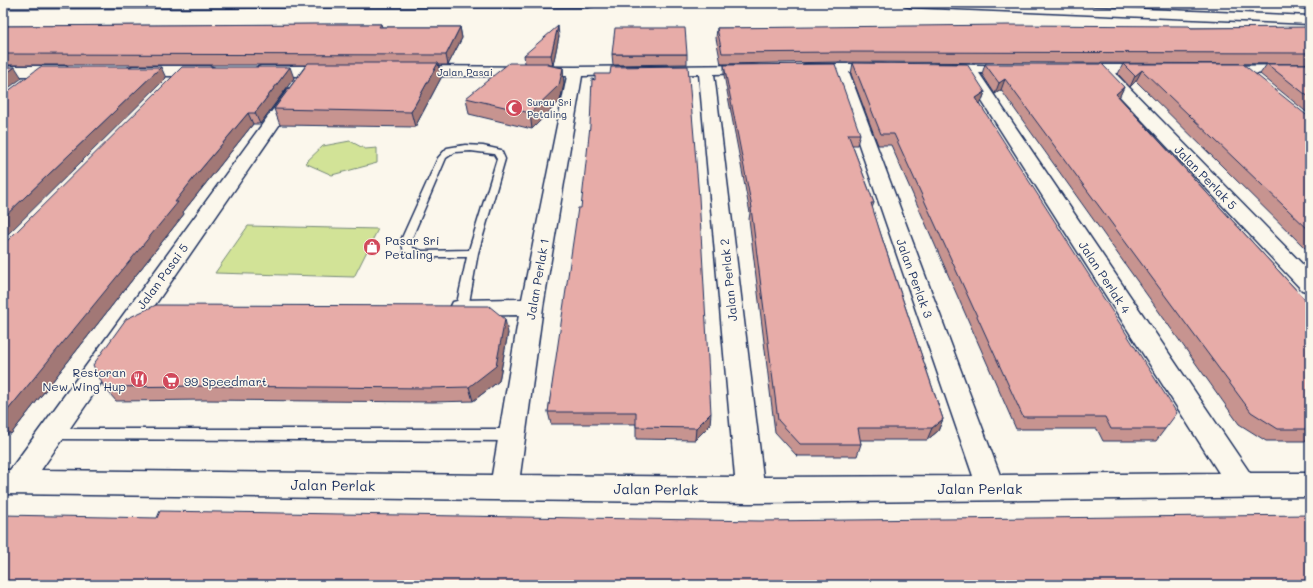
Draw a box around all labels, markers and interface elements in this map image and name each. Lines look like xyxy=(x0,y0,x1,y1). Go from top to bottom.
street label: Jalan Pasai xyxy=(437,65,493,79)
place label: Surau Sri Petaling xyxy=(527,95,572,121)
mosque icon: Surau Sri Petaling xyxy=(504,98,524,118)
street label: Jalan Perlak 5 xyxy=(1171,141,1241,213)
place label: Pasar Sri Petaling xyxy=(385,232,439,262)
street label: Jalan Perlak 3 xyxy=(893,236,937,320)
shop icon: Pasar Sri Petaling xyxy=(362,237,382,257)
street label: Jalan Perlak 1 xyxy=(522,237,552,321)
street label: Jalan Perlak 2 xyxy=(716,238,740,322)
street label: Jalan Perlak 4 xyxy=(1076,238,1134,316)
street label: Jalan Pasai 5 xyxy=(133,240,191,312)
place label: Restoran New Wing Hup xyxy=(42,364,126,394)
restaurant icon: Restoran New Wing Hup xyxy=(129,369,149,389)
supermarket icon: 99 Speedmart xyxy=(161,371,181,391)
place label: 99 Speedmart xyxy=(184,373,267,389)
street label: Jalan Perlak xyxy=(290,475,376,495)
street label: Jalan Perlak xyxy=(613,479,699,499)
street label: Jalan Perlak xyxy=(938,479,1022,498)

